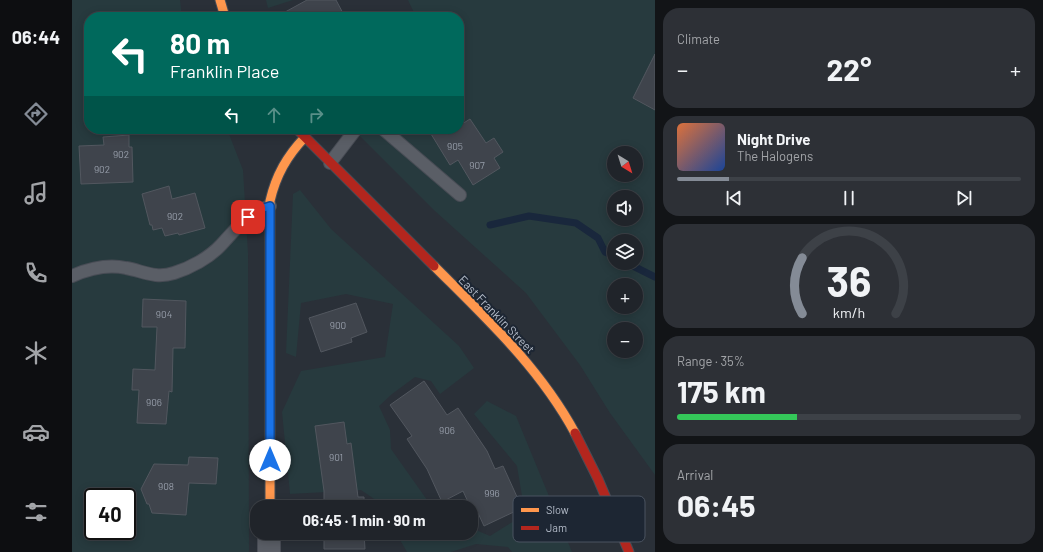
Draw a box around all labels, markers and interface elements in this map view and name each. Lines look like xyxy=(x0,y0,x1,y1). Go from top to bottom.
text: 06:44 xyxy=(12,26,60,48)
text: 80 m xyxy=(170,26,230,60)
icon: left xyxy=(104,28,156,80)
text: Climate xyxy=(677,31,720,47)
text: 22° xyxy=(827,51,871,87)
text: − xyxy=(677,56,688,82)
text: + xyxy=(1010,56,1021,82)
text: Franklin Place xyxy=(170,60,279,82)
icon: directions xyxy=(22,100,50,128)
icon: left xyxy=(221,104,243,126)
icon: ahead xyxy=(263,104,285,126)
icon: right xyxy=(305,104,327,126)
text: Night Drive xyxy=(737,130,810,148)
house number: 905 xyxy=(447,140,463,152)
north arrow xyxy=(607,146,643,182)
map controls xyxy=(607,146,643,358)
house number: 902 xyxy=(113,148,129,160)
text: The Halogens xyxy=(737,148,813,164)
house number: 907 xyxy=(469,159,485,171)
house number: 902 xyxy=(94,163,110,175)
icon: music xyxy=(22,179,50,207)
icon: previous xyxy=(723,187,745,209)
icon: pause xyxy=(838,187,860,209)
icon: next xyxy=(953,187,975,209)
button: sound xyxy=(607,190,643,226)
pin xyxy=(231,200,265,234)
icon: arrive xyxy=(237,206,259,228)
house number: 902 xyxy=(167,210,183,222)
button: layers xyxy=(607,234,643,270)
text: 36 xyxy=(827,255,871,305)
icon: phone xyxy=(22,259,50,287)
street label: East Franklin Street xyxy=(456,272,538,356)
button: + xyxy=(607,278,643,314)
text: km/h xyxy=(833,304,865,321)
house number: 904 xyxy=(156,308,172,320)
house number: 900 xyxy=(330,319,346,331)
button: − xyxy=(607,322,643,358)
icon: climate xyxy=(22,339,50,367)
text: Range · 35% xyxy=(677,353,745,369)
text: 175 km xyxy=(677,373,766,409)
house number: 906 xyxy=(146,396,162,408)
icon: car xyxy=(22,418,50,446)
house number: 906 xyxy=(439,424,455,436)
position arrow xyxy=(249,439,291,481)
house number: 901 xyxy=(329,451,343,463)
text: Arrival xyxy=(677,467,713,483)
house number: 908 xyxy=(158,480,174,492)
house number: 996 xyxy=(484,487,500,499)
text: 06:45 xyxy=(677,487,755,523)
speed limit sign: 40 xyxy=(84,488,136,540)
legend xyxy=(513,496,645,542)
icon: filters xyxy=(22,498,50,526)
text: Slow xyxy=(546,503,569,516)
text: 06:45 · 1 min · 90 m xyxy=(302,511,426,529)
text: Jam xyxy=(546,521,567,534)

